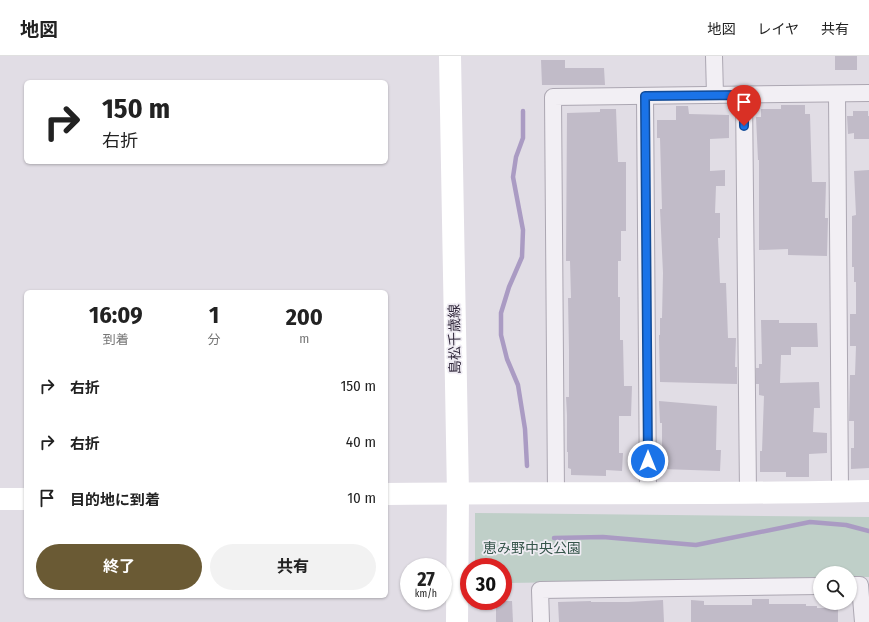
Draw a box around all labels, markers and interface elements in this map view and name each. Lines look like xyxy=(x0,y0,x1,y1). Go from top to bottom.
text: 地図 xyxy=(20,18,58,41)
text: 地図 xyxy=(707,21,735,38)
text: レイヤ xyxy=(757,21,799,38)
text: 共有 xyxy=(821,21,849,38)
pin xyxy=(727,85,761,126)
icon: arrive xyxy=(733,91,755,113)
text: 150 m xyxy=(102,92,170,125)
icon: right xyxy=(36,96,88,148)
text: 右折 xyxy=(102,130,138,152)
text: 16:09 xyxy=(89,301,143,329)
text: 1 xyxy=(209,301,219,329)
text: 200 xyxy=(286,303,323,331)
street label: 島松千歳線 xyxy=(446,304,464,374)
text: m xyxy=(299,331,309,346)
text: 到着 xyxy=(103,332,129,347)
text: 分 xyxy=(208,332,221,347)
icon: right xyxy=(36,375,58,397)
text: 150 m xyxy=(340,377,376,395)
text: 右折 xyxy=(70,379,100,397)
icon: right xyxy=(36,431,58,453)
text: 40 m xyxy=(346,433,376,451)
text: 右折 xyxy=(70,435,100,453)
position arrow xyxy=(627,440,669,482)
icon: arrive xyxy=(36,487,58,509)
text: 10 m xyxy=(347,489,376,507)
text: 目的地に到着 xyxy=(70,491,160,509)
park label: 恵み野中央公園 xyxy=(483,540,581,557)
button: 終了 xyxy=(36,544,202,590)
button: 共有 xyxy=(210,544,376,590)
speed limit sign: 30 xyxy=(460,558,512,610)
map controls xyxy=(813,566,857,610)
button: search xyxy=(813,566,857,610)
text: 27 xyxy=(417,567,435,591)
text: km/h xyxy=(415,588,437,600)

